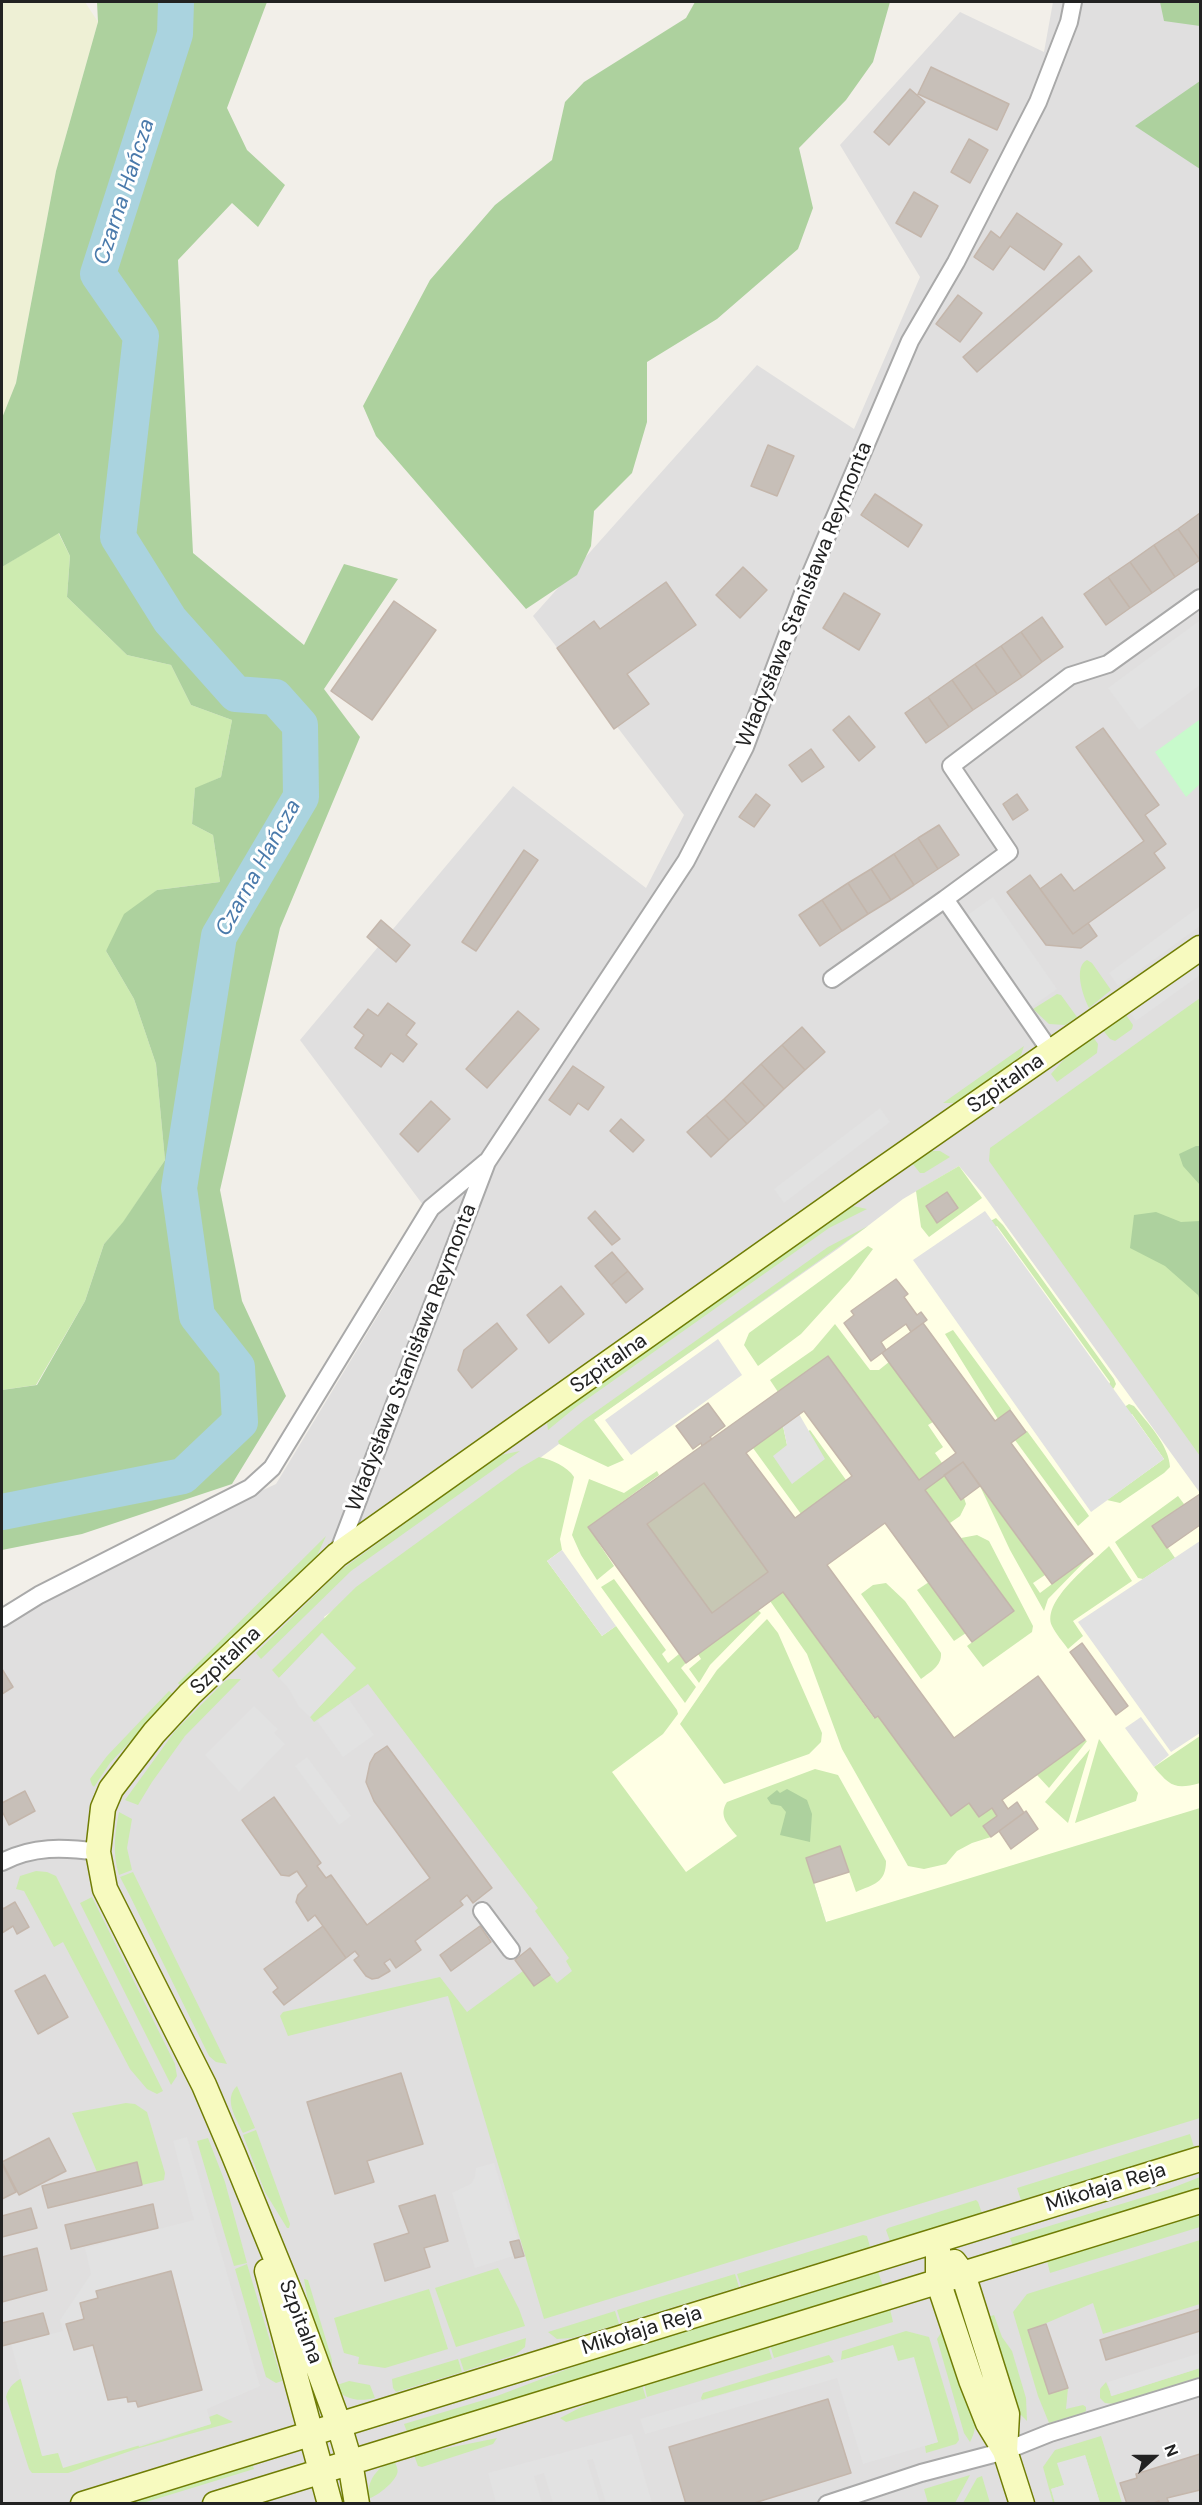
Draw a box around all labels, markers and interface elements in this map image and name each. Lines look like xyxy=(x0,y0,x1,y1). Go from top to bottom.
water label: Czarna Hańcza xyxy=(89,116,161,268)
street label: Władysława Stanisława Reymonta xyxy=(732,438,878,752)
water label: Czarna Hańcza xyxy=(211,795,307,941)
street label: Szpitalna xyxy=(963,1048,1049,1120)
street label: Władysława Stanisława Reymonta xyxy=(342,1201,482,1515)
street label: Szpitalna xyxy=(566,1328,652,1400)
street label: Szpitalna xyxy=(186,1621,266,1701)
street label: Mikołaja Reja xyxy=(1043,2158,1169,2218)
street label: Szpitalna xyxy=(273,2276,327,2368)
street label: Mikołaja Reja xyxy=(579,2301,705,2361)
north arrow xyxy=(1124,2427,1184,2487)
text: N xyxy=(1159,2441,1183,2460)

